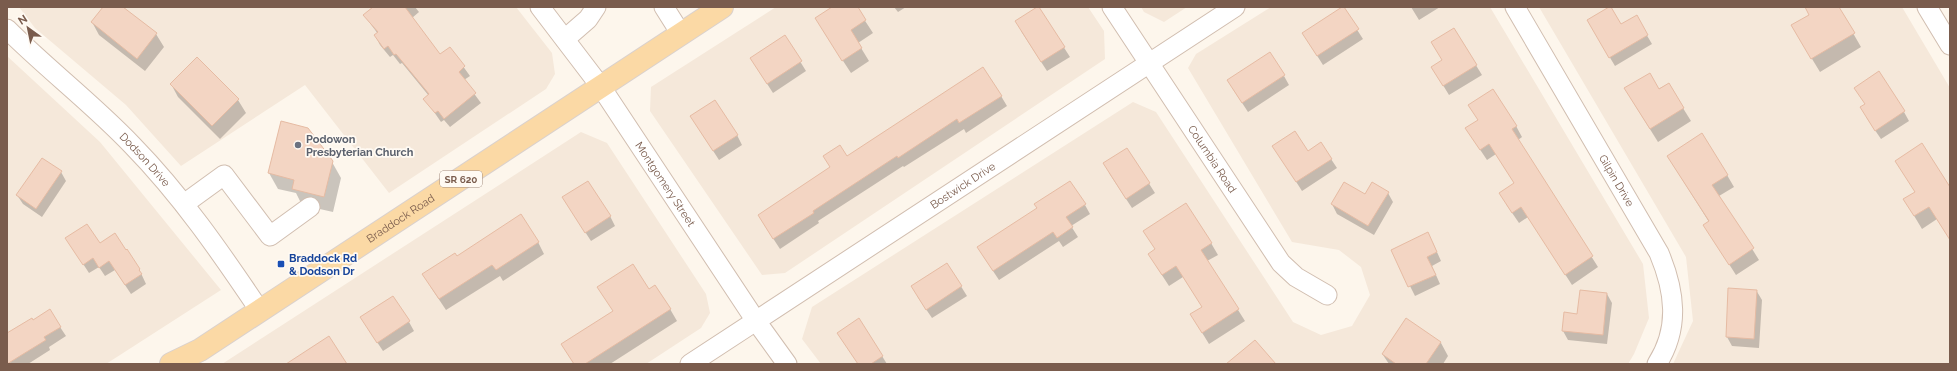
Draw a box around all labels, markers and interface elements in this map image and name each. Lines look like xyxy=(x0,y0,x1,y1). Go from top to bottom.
north arrow xyxy=(8,8,48,48)
text: N xyxy=(16,12,30,28)
street label: Columbia Road xyxy=(1185,123,1239,195)
street label: Dodson Drive xyxy=(117,130,173,189)
place label: Podowon Presbyterian Church xyxy=(306,133,414,159)
street label: Montgomery Street xyxy=(633,139,698,229)
marker: Podowon Presbyterian Church xyxy=(293,140,303,150)
street label: Gilpin Drive xyxy=(1596,152,1637,209)
street label: Bostwick Drive xyxy=(928,159,998,211)
road number: SR 620 xyxy=(440,171,482,187)
street label: Braddock Road xyxy=(364,191,437,245)
place label: Braddock Rd & Dodson Dr xyxy=(289,252,357,278)
marker: Braddock Rd & Dodson Dr xyxy=(276,259,286,269)

